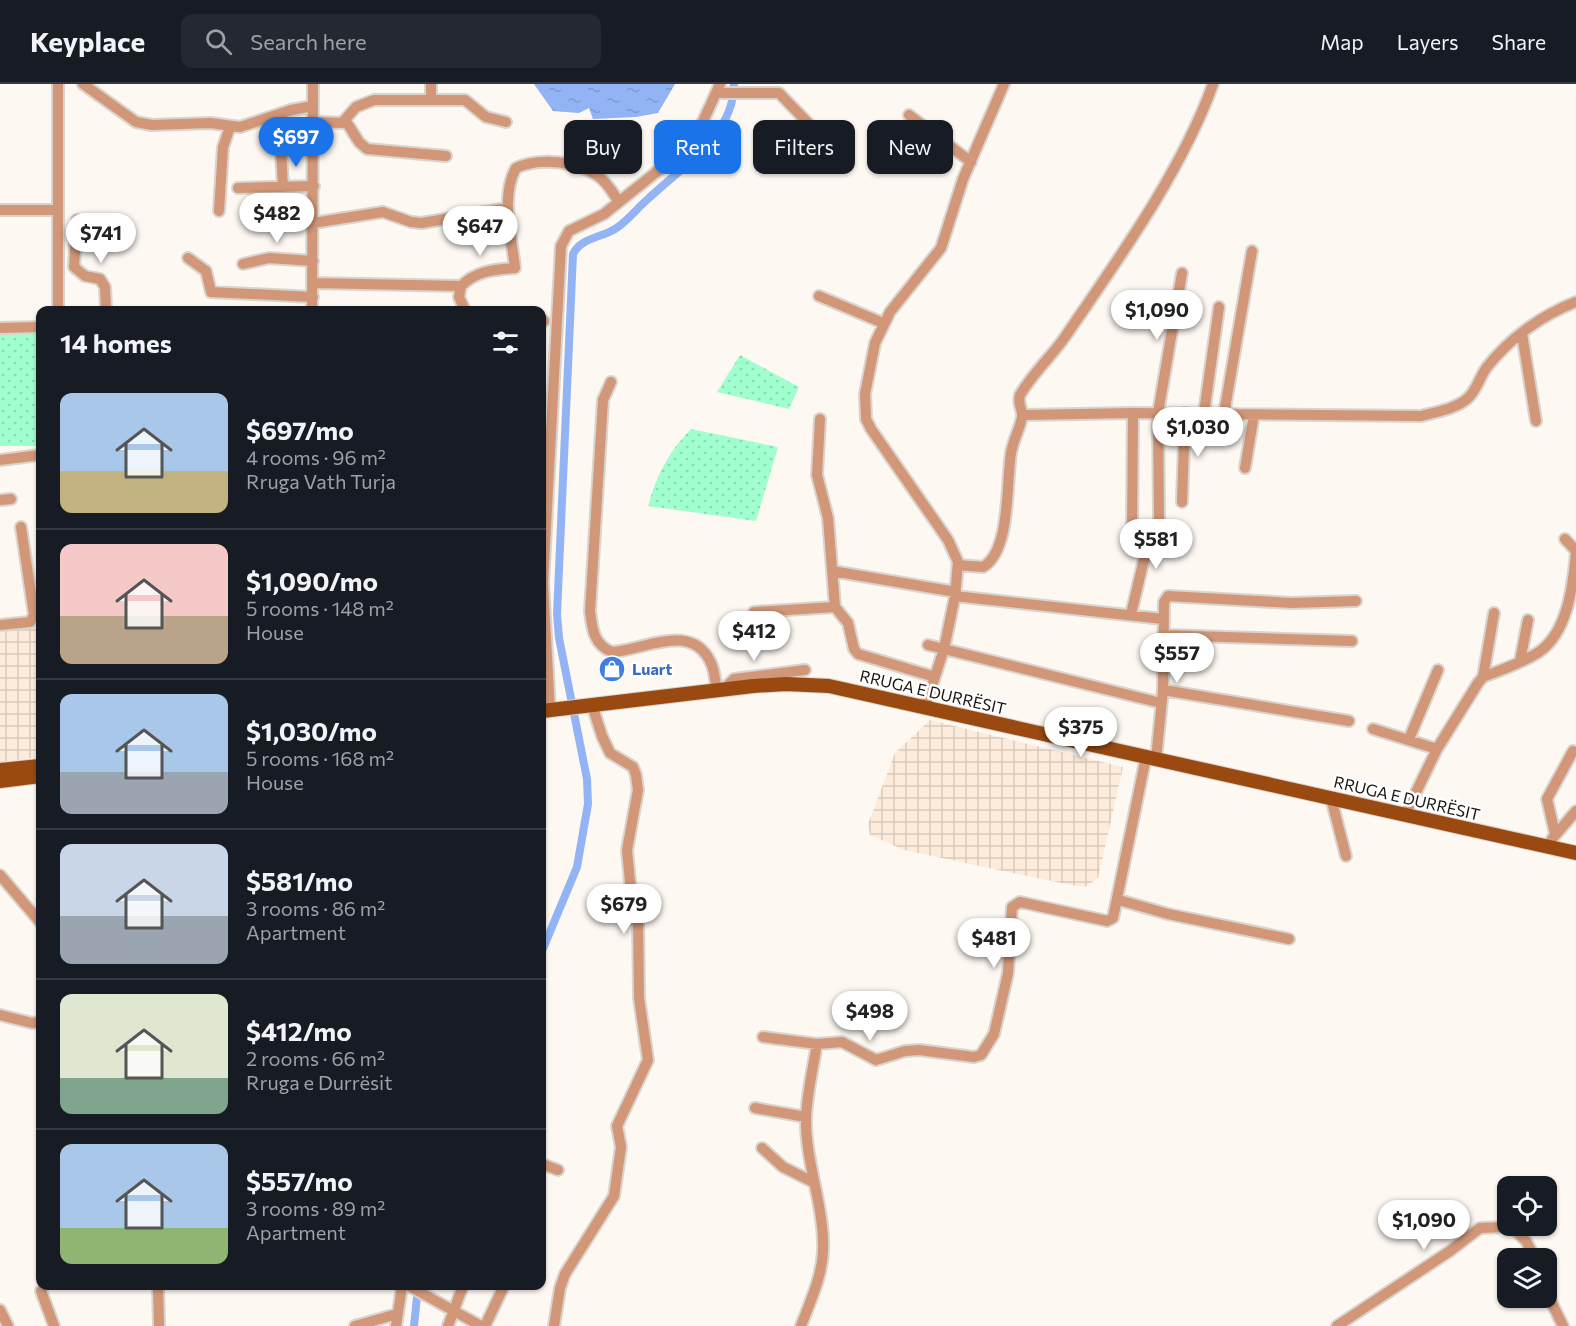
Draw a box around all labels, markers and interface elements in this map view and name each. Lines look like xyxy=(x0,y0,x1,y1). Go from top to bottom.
search box xyxy=(181,14,601,68)
text: Keyplace xyxy=(30,24,145,58)
icon: search xyxy=(202,25,235,58)
text: Search here xyxy=(250,28,367,55)
text: Map xyxy=(1320,29,1364,54)
text: Layers xyxy=(1397,29,1459,54)
text: Share xyxy=(1492,29,1546,54)
pin: $697 xyxy=(260,117,332,168)
chip: Buy xyxy=(564,120,642,174)
chip: Rent xyxy=(654,120,741,174)
chip: Filters xyxy=(753,120,855,174)
chip: New xyxy=(867,120,953,174)
text: $697 xyxy=(273,124,319,148)
pin: $482 xyxy=(241,193,313,244)
text: $482 xyxy=(253,200,301,224)
pin: $647 xyxy=(444,206,516,257)
pin: $741 xyxy=(65,213,137,264)
text: $647 xyxy=(457,213,503,237)
text: $741 xyxy=(80,220,122,244)
pin: $1,090 xyxy=(1108,290,1206,341)
text: $1,090 xyxy=(1125,297,1189,321)
icon: filters xyxy=(489,326,522,359)
text: 14 homes xyxy=(60,327,172,358)
pin: $1,030 xyxy=(1149,407,1247,458)
text: $697/mo xyxy=(246,414,354,445)
text: $1,030 xyxy=(1166,414,1230,438)
icon: home xyxy=(108,417,180,489)
text: 4 rooms · 96 m² xyxy=(246,445,386,469)
text: Rruga Vath Turja xyxy=(246,469,396,493)
pin: $581 xyxy=(1120,519,1192,570)
text: $581 xyxy=(1134,526,1178,550)
text: $1,090/mo xyxy=(246,565,378,596)
icon: home xyxy=(108,568,180,640)
text: 5 rooms · 148 m² xyxy=(246,596,394,620)
pin: $412 xyxy=(718,611,790,662)
text: $412 xyxy=(732,618,776,642)
text: House xyxy=(246,620,304,644)
pin: $557 xyxy=(1141,633,1213,684)
text: $557 xyxy=(1154,640,1200,664)
shop icon: Luart xyxy=(597,654,627,684)
place label: Luart xyxy=(632,659,672,678)
street label: RRUGA E DURRËSIT xyxy=(858,665,1008,718)
pin: $375 xyxy=(1045,707,1117,758)
text: $375 xyxy=(1058,714,1104,738)
text: $1,030/mo xyxy=(246,715,377,746)
icon: home xyxy=(108,718,180,790)
text: 5 rooms · 168 m² xyxy=(246,746,394,770)
text: House xyxy=(246,770,304,794)
street label: RRUGA E DURRËSIT xyxy=(1332,771,1482,824)
text: $581/mo xyxy=(246,865,353,896)
icon: home xyxy=(108,868,180,940)
pin: $679 xyxy=(588,884,660,935)
text: $679 xyxy=(601,891,647,915)
text: 3 rooms · 86 m² xyxy=(246,896,385,920)
pin: $481 xyxy=(958,918,1030,969)
text: Apartment xyxy=(246,920,346,944)
text: $481 xyxy=(971,925,1017,949)
pin: $498 xyxy=(834,991,906,1042)
text: $498 xyxy=(846,998,894,1022)
text: $412/mo xyxy=(246,1015,352,1046)
icon: home xyxy=(108,1018,180,1090)
text: 2 rooms · 66 m² xyxy=(246,1046,385,1070)
text: Rruga e Durrësit xyxy=(246,1070,392,1094)
text: $557/mo xyxy=(246,1165,353,1196)
icon: home xyxy=(108,1168,180,1240)
map controls xyxy=(1497,1176,1557,1308)
button: locate xyxy=(1497,1176,1557,1236)
text: 3 rooms · 89 m² xyxy=(246,1196,385,1220)
pin: $1,090 xyxy=(1375,1200,1473,1251)
text: $1,090 xyxy=(1392,1207,1456,1231)
text: Apartment xyxy=(246,1220,346,1244)
button: layers xyxy=(1497,1248,1557,1308)

